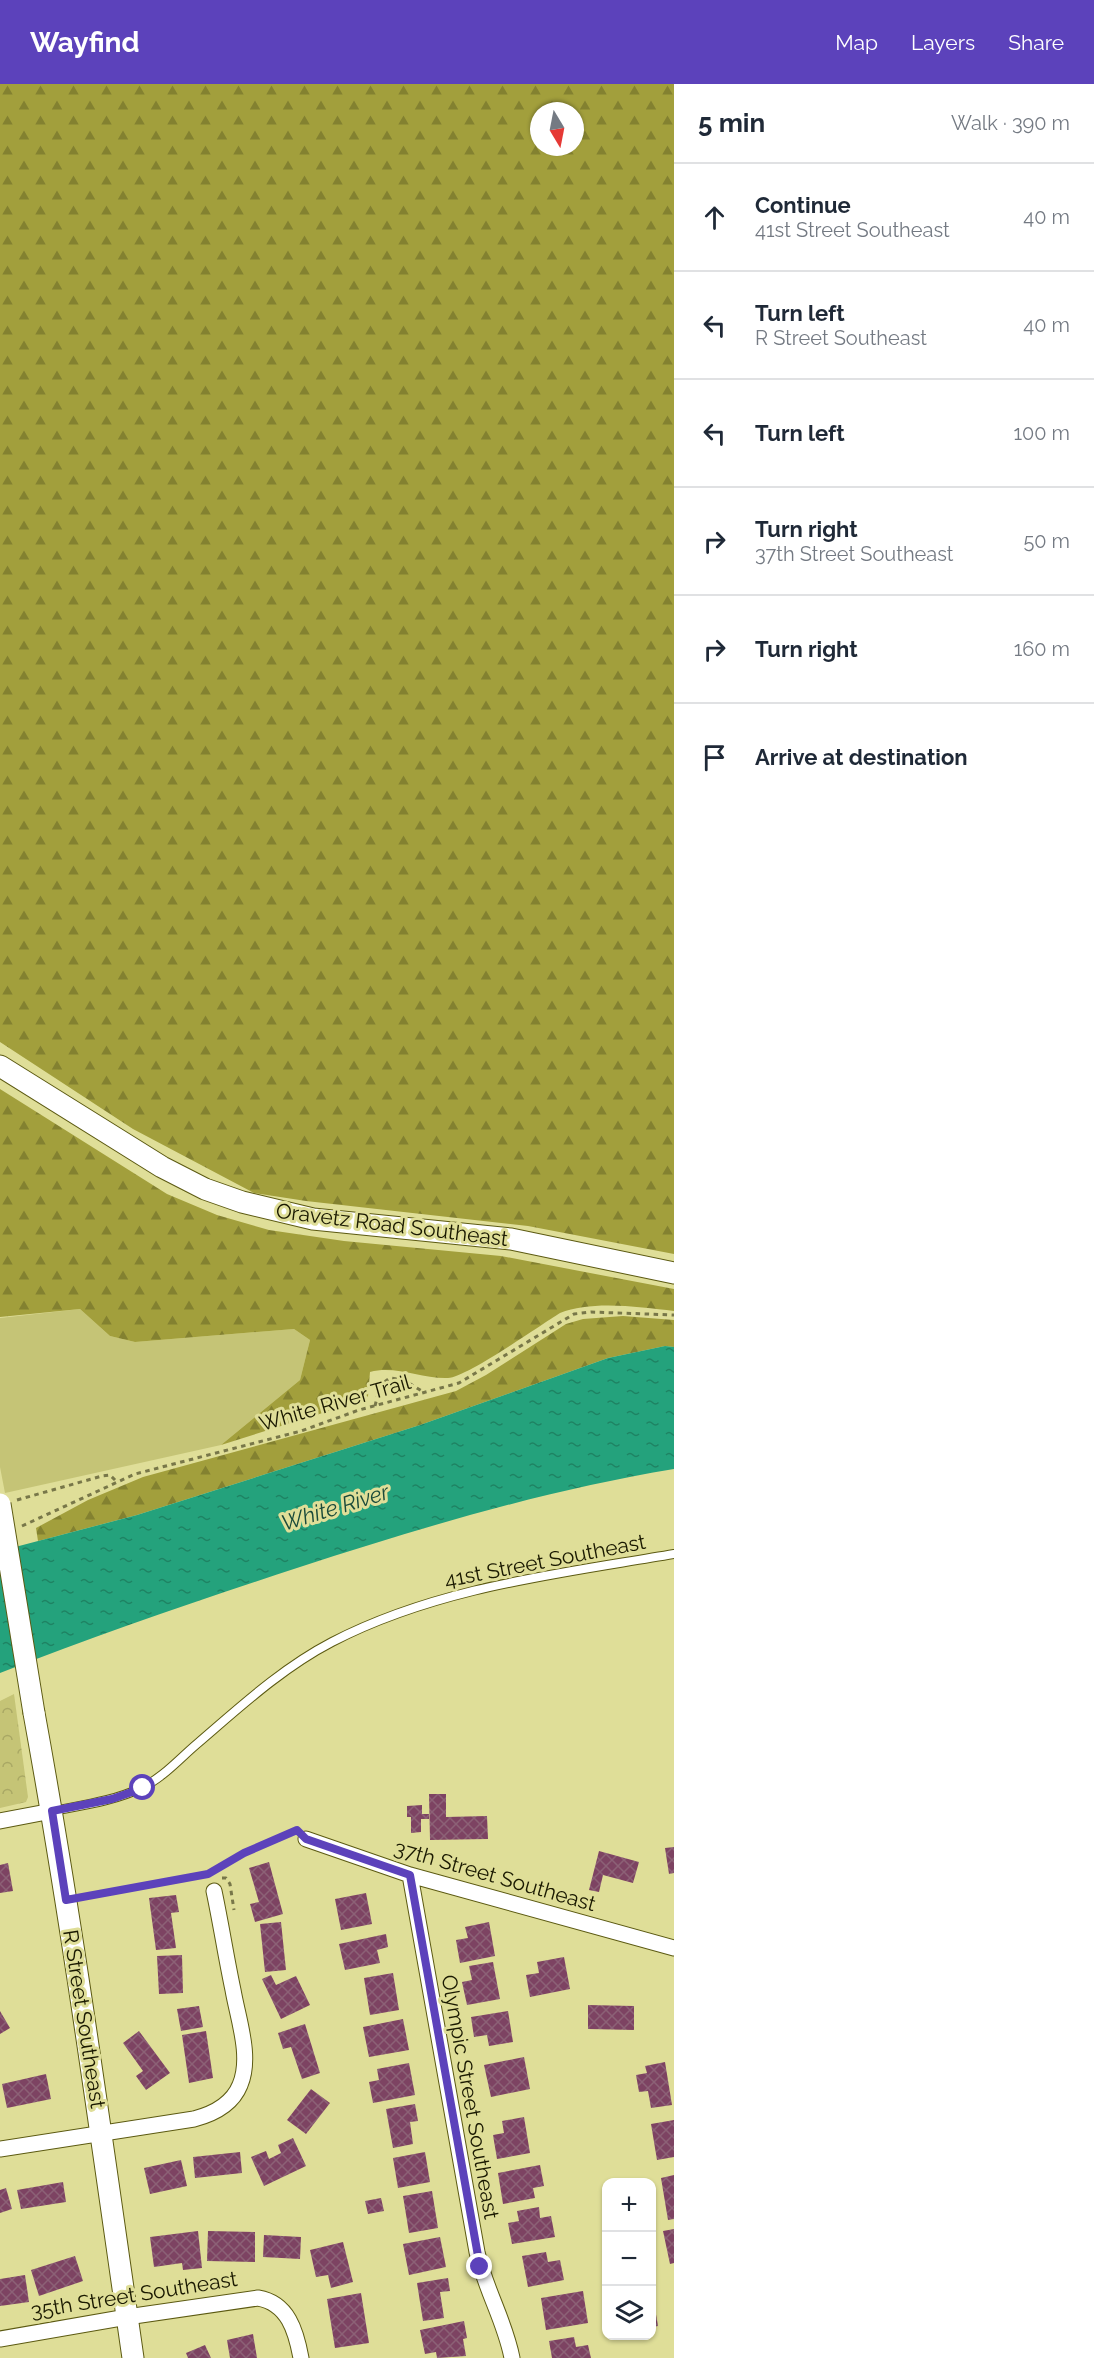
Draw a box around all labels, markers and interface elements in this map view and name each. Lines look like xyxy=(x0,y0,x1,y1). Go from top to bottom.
text: Wayfind xyxy=(30,26,140,59)
text: Map xyxy=(835,30,878,55)
text: Layers xyxy=(911,30,975,55)
text: Share xyxy=(1008,30,1064,55)
north arrow xyxy=(530,102,584,156)
text: 5 min xyxy=(698,108,765,138)
text: Walk · 390 m xyxy=(951,111,1070,135)
text: Continue xyxy=(755,192,851,218)
icon: ahead xyxy=(698,201,731,234)
text: 40 m xyxy=(1023,205,1070,229)
text: 41st Street Southeast xyxy=(755,218,950,242)
text: Turn left xyxy=(755,300,845,326)
icon: left xyxy=(698,309,731,342)
text: 40 m xyxy=(1023,313,1070,337)
text: R Street Southeast xyxy=(755,326,927,350)
icon: left xyxy=(698,417,731,450)
text: Turn left xyxy=(755,420,845,446)
text: 100 m xyxy=(1013,421,1070,445)
text: Turn right xyxy=(755,516,858,542)
icon: right xyxy=(698,525,731,558)
text: 50 m xyxy=(1023,529,1070,553)
text: 37th Street Southeast xyxy=(755,542,954,566)
icon: right xyxy=(698,633,731,666)
text: Turn right xyxy=(755,636,858,662)
text: 160 m xyxy=(1014,637,1070,661)
icon: arrive xyxy=(698,741,731,774)
text: Arrive at destination xyxy=(755,744,968,770)
street label: Oravetz Road Southeast xyxy=(275,1198,510,1251)
street label: White River Trail xyxy=(256,1369,414,1436)
water label: White River xyxy=(278,1478,393,1536)
street label: 41st Street Southeast xyxy=(442,1529,648,1592)
route start xyxy=(129,1774,155,1800)
street label: 37th Street Southeast xyxy=(391,1835,599,1916)
street label: R Street Southeast xyxy=(58,1928,111,2110)
street label: Olympic Street Southeast xyxy=(437,1973,504,2221)
map controls xyxy=(602,2178,656,2340)
button: + xyxy=(602,2178,656,2232)
button: − xyxy=(602,2232,656,2286)
route end xyxy=(466,2253,492,2279)
street label: 35th Street Southeast xyxy=(29,2266,239,2323)
button: layers xyxy=(602,2286,656,2340)

